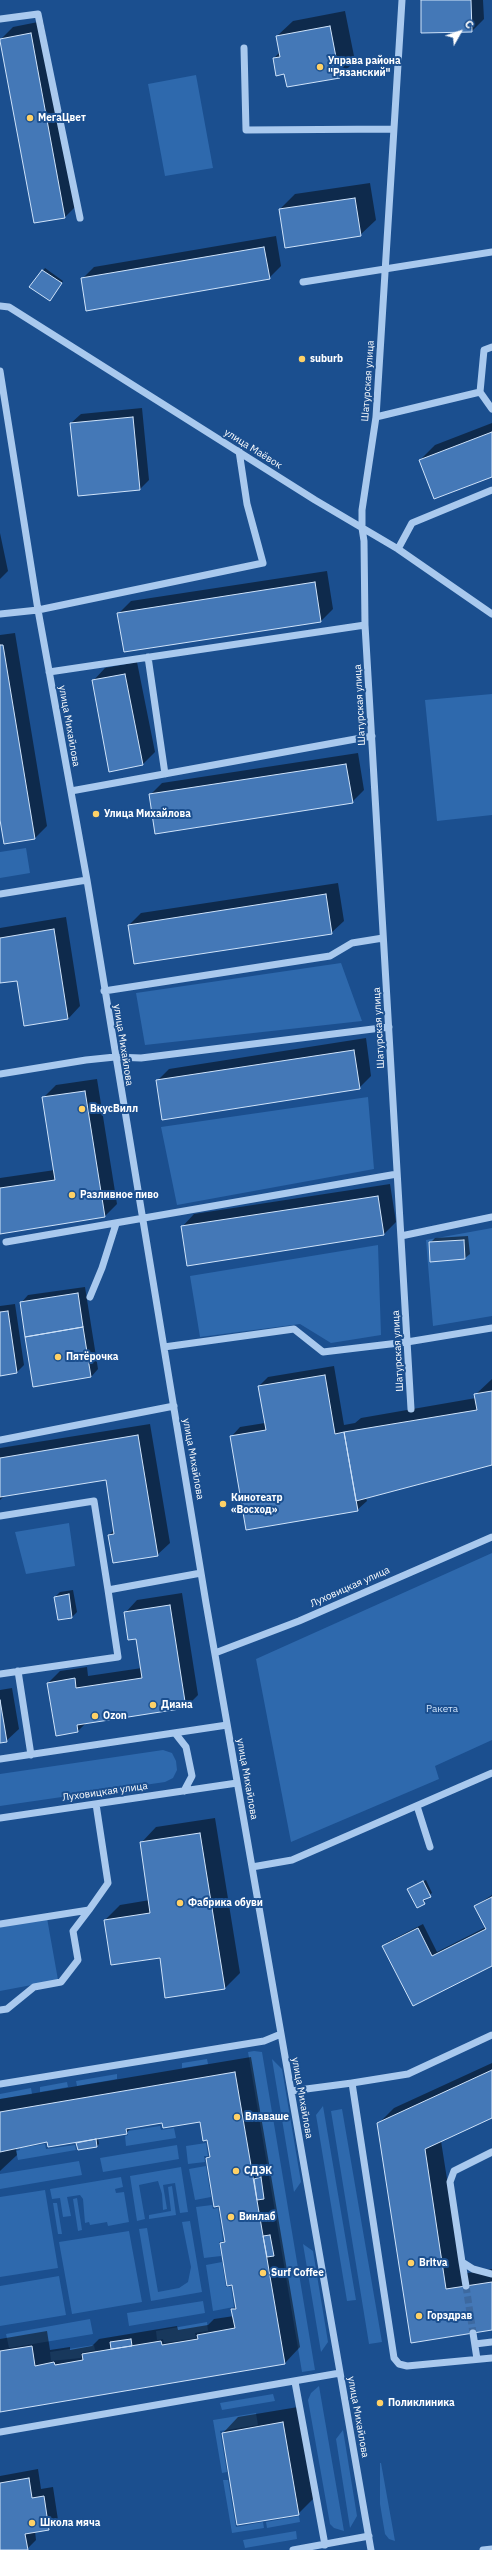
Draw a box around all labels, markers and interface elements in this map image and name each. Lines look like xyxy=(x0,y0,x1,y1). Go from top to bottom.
north arrow xyxy=(440,12,480,52)
text: С xyxy=(462,17,477,32)
place label: Управа района "Рязанский" xyxy=(328,55,401,78)
marker: Управа района "Рязанский" xyxy=(315,62,325,72)
place label: МегаЦвет xyxy=(38,112,86,124)
marker: МегаЦвет xyxy=(25,113,35,123)
street label: Шатурская улица xyxy=(359,340,377,422)
place label: suburb xyxy=(310,353,343,365)
marker: suburb xyxy=(297,354,307,364)
street label: улица Маёвок xyxy=(222,427,284,471)
street label: Шатурская улица xyxy=(352,664,368,746)
street label: улица Михайлова xyxy=(56,684,82,768)
place label: Улица Михайлова xyxy=(104,808,191,820)
marker: Улица Михайлова xyxy=(91,809,101,819)
street label: Шатурская улица xyxy=(371,987,387,1069)
street label: улица Михайлова xyxy=(111,1003,135,1087)
place label: ВкусВилл xyxy=(90,1103,138,1115)
marker: ВкусВилл xyxy=(77,1104,87,1114)
place label: Разливное пиво xyxy=(80,1189,159,1201)
marker: Разливное пиво xyxy=(67,1190,77,1200)
street label: Шатурская улица xyxy=(390,1310,406,1392)
place label: Пятёрочка xyxy=(66,1351,118,1363)
marker: Пятёрочка xyxy=(53,1352,63,1362)
street label: улица Михайлова xyxy=(180,1417,206,1501)
place label: Кинотеатр «Восход» xyxy=(231,1492,283,1516)
marker: Кинотеатр «Восход» xyxy=(218,1499,228,1509)
street label: Луховицкая улица xyxy=(308,1564,392,1610)
place label: Диана xyxy=(161,1699,193,1711)
marker: Диана xyxy=(148,1700,158,1710)
park label: Ракета xyxy=(426,1703,458,1715)
place label: Ozon xyxy=(103,1710,127,1722)
marker: Ozon xyxy=(90,1711,100,1721)
street label: улица Михайлова xyxy=(234,1737,260,1821)
street label: Луховицкая улица xyxy=(62,1780,148,1804)
place label: Фабрика обуви xyxy=(188,1897,263,1909)
marker: Фабрика обуви xyxy=(175,1898,185,1908)
street label: улица Михайлова xyxy=(289,2056,315,2140)
place label: Влаваше xyxy=(245,2111,289,2123)
marker: Влаваше xyxy=(232,2112,242,2122)
place label: СДЭК xyxy=(244,2165,272,2177)
marker: СДЭК xyxy=(231,2166,241,2176)
place label: Винлаб xyxy=(239,2211,275,2223)
marker: Винлаб xyxy=(226,2212,236,2222)
place label: Britva xyxy=(419,2257,447,2269)
marker: Britva xyxy=(406,2258,416,2268)
place label: Surf Coffee xyxy=(271,2267,324,2279)
marker: Surf Coffee xyxy=(258,2268,268,2278)
place label: Горздрав xyxy=(427,2310,472,2322)
marker: Горздрав xyxy=(414,2311,424,2321)
street label: улица Михайлова xyxy=(345,2375,371,2459)
place label: Поликлиника xyxy=(388,2397,455,2409)
marker: Поликлиника xyxy=(375,2398,385,2408)
place label: Школа мяча xyxy=(40,2517,100,2529)
marker: Школа мяча xyxy=(27,2518,37,2528)

